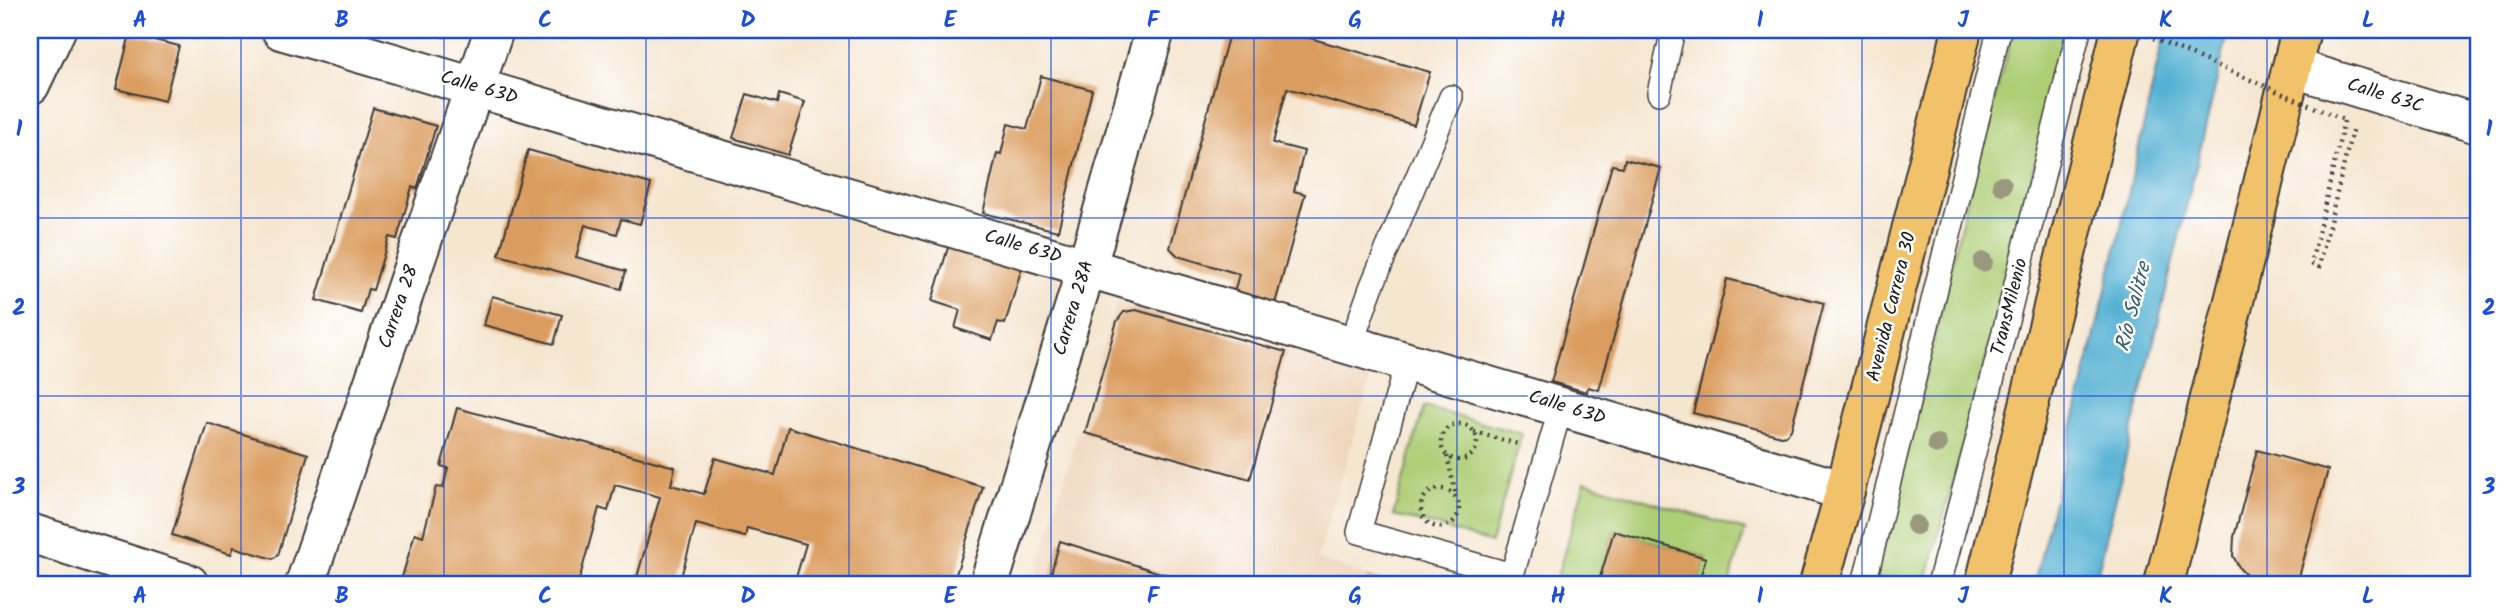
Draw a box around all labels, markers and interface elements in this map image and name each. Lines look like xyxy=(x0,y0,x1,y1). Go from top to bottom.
text: A xyxy=(133,3,147,39)
text: B xyxy=(335,3,349,39)
text: C xyxy=(538,3,552,39)
text: D xyxy=(740,3,756,39)
text: E xyxy=(944,3,958,39)
text: F xyxy=(1147,3,1161,39)
text: G xyxy=(1348,3,1362,39)
text: H xyxy=(1551,3,1566,39)
text: I xyxy=(1756,3,1764,39)
text: J xyxy=(1957,3,1969,39)
text: K xyxy=(2159,3,2173,39)
text: L xyxy=(2362,3,2374,39)
street label: Calle 63D xyxy=(437,63,521,113)
street label: Calle 63C xyxy=(2343,70,2427,122)
text: 1 xyxy=(16,112,23,148)
text: 1 xyxy=(2486,112,2493,148)
street label: Calle 63D xyxy=(981,222,1065,272)
street label: Avenida Carrera 30 xyxy=(1859,229,1925,385)
street label: TransMilenio xyxy=(1983,255,2037,359)
water label: Río Salitre xyxy=(2107,256,2162,355)
street label: Carrera 28A xyxy=(1045,257,1103,359)
street label: Carrera 28 xyxy=(371,261,427,353)
text: 2 xyxy=(12,291,26,327)
text: 2 xyxy=(2482,291,2496,327)
street label: Calle 63D xyxy=(1525,382,1609,434)
text: 3 xyxy=(12,470,26,506)
text: 3 xyxy=(2482,470,2496,506)
text: A xyxy=(133,579,147,614)
text: B xyxy=(335,579,349,614)
text: C xyxy=(538,579,552,614)
text: D xyxy=(740,579,756,614)
text: E xyxy=(944,579,958,614)
text: F xyxy=(1147,579,1161,614)
text: G xyxy=(1348,579,1362,614)
text: H xyxy=(1551,579,1566,614)
text: I xyxy=(1756,579,1764,614)
text: J xyxy=(1957,579,1969,614)
text: K xyxy=(2159,579,2173,614)
text: L xyxy=(2362,579,2374,614)

